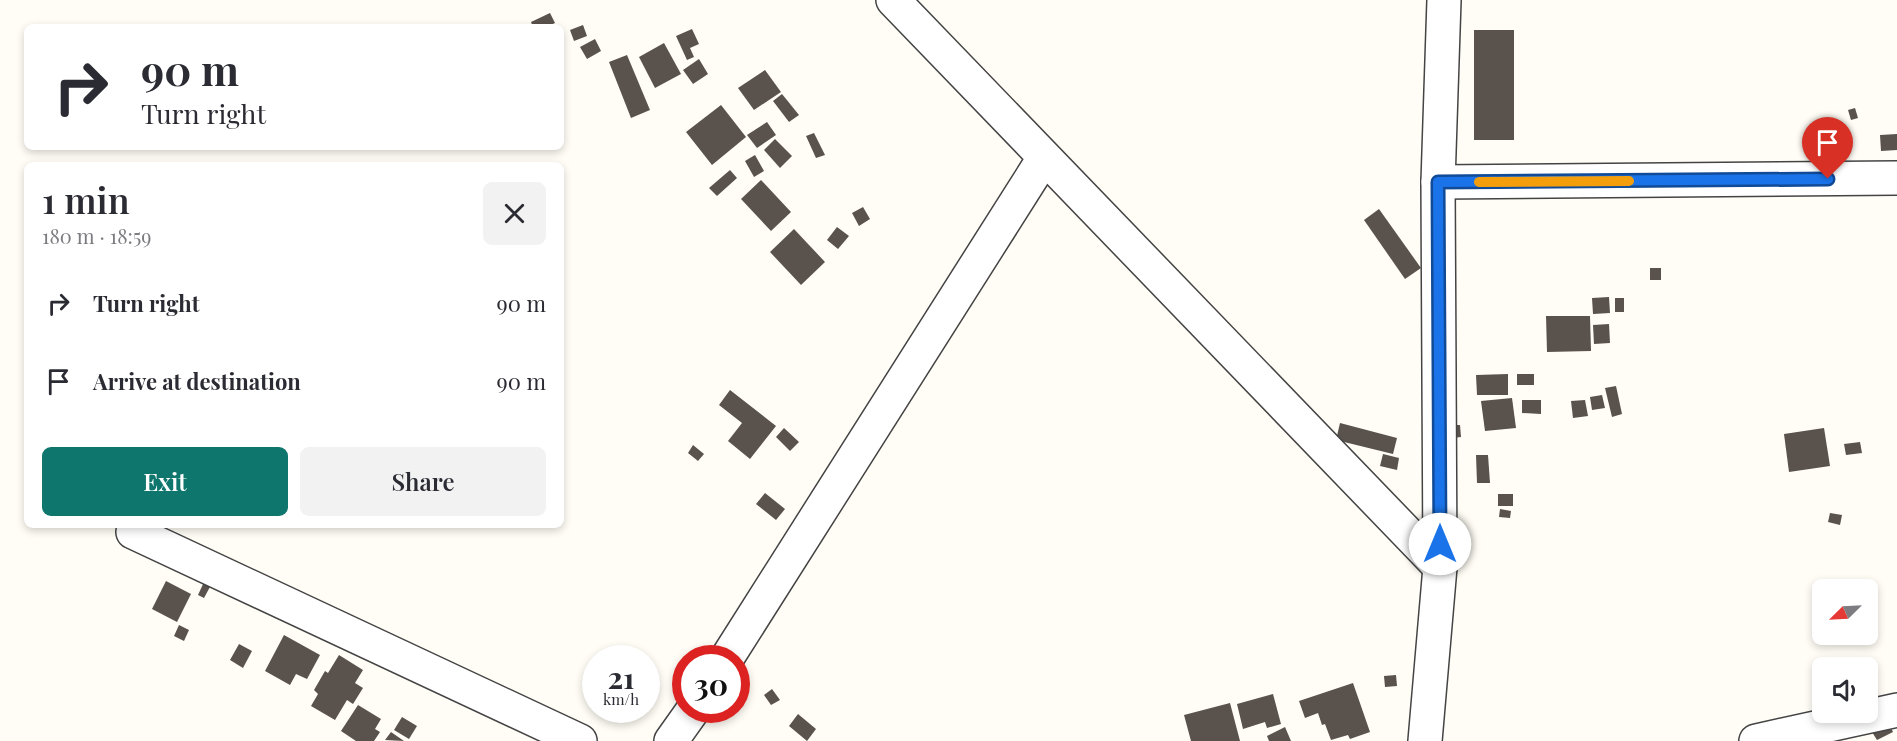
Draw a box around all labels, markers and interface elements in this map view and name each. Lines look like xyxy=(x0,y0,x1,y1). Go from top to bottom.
text: 90 m xyxy=(141,41,239,97)
icon: right xyxy=(42,48,120,126)
text: Turn right xyxy=(141,95,266,131)
pin xyxy=(1802,117,1853,179)
icon: arrive xyxy=(1811,126,1844,159)
text: 1 min xyxy=(42,175,130,223)
button: close xyxy=(483,182,546,245)
text: 180 m · 18:59 xyxy=(42,222,151,249)
icon: right xyxy=(42,287,75,320)
text: Turn right xyxy=(93,288,199,318)
text: 90 m xyxy=(497,288,546,318)
icon: arrive xyxy=(42,365,75,398)
text: Arrive at destination xyxy=(93,366,301,396)
text: 90 m xyxy=(497,366,546,396)
button: Exit xyxy=(42,447,288,516)
button: Share xyxy=(300,447,546,516)
position arrow xyxy=(1408,512,1472,576)
north arrow xyxy=(1812,579,1878,645)
map controls xyxy=(1812,579,1878,723)
speed limit sign: 30 xyxy=(672,645,750,723)
text: 21 xyxy=(607,657,635,697)
button: sound xyxy=(1812,657,1878,723)
text: km/h xyxy=(603,689,639,709)

